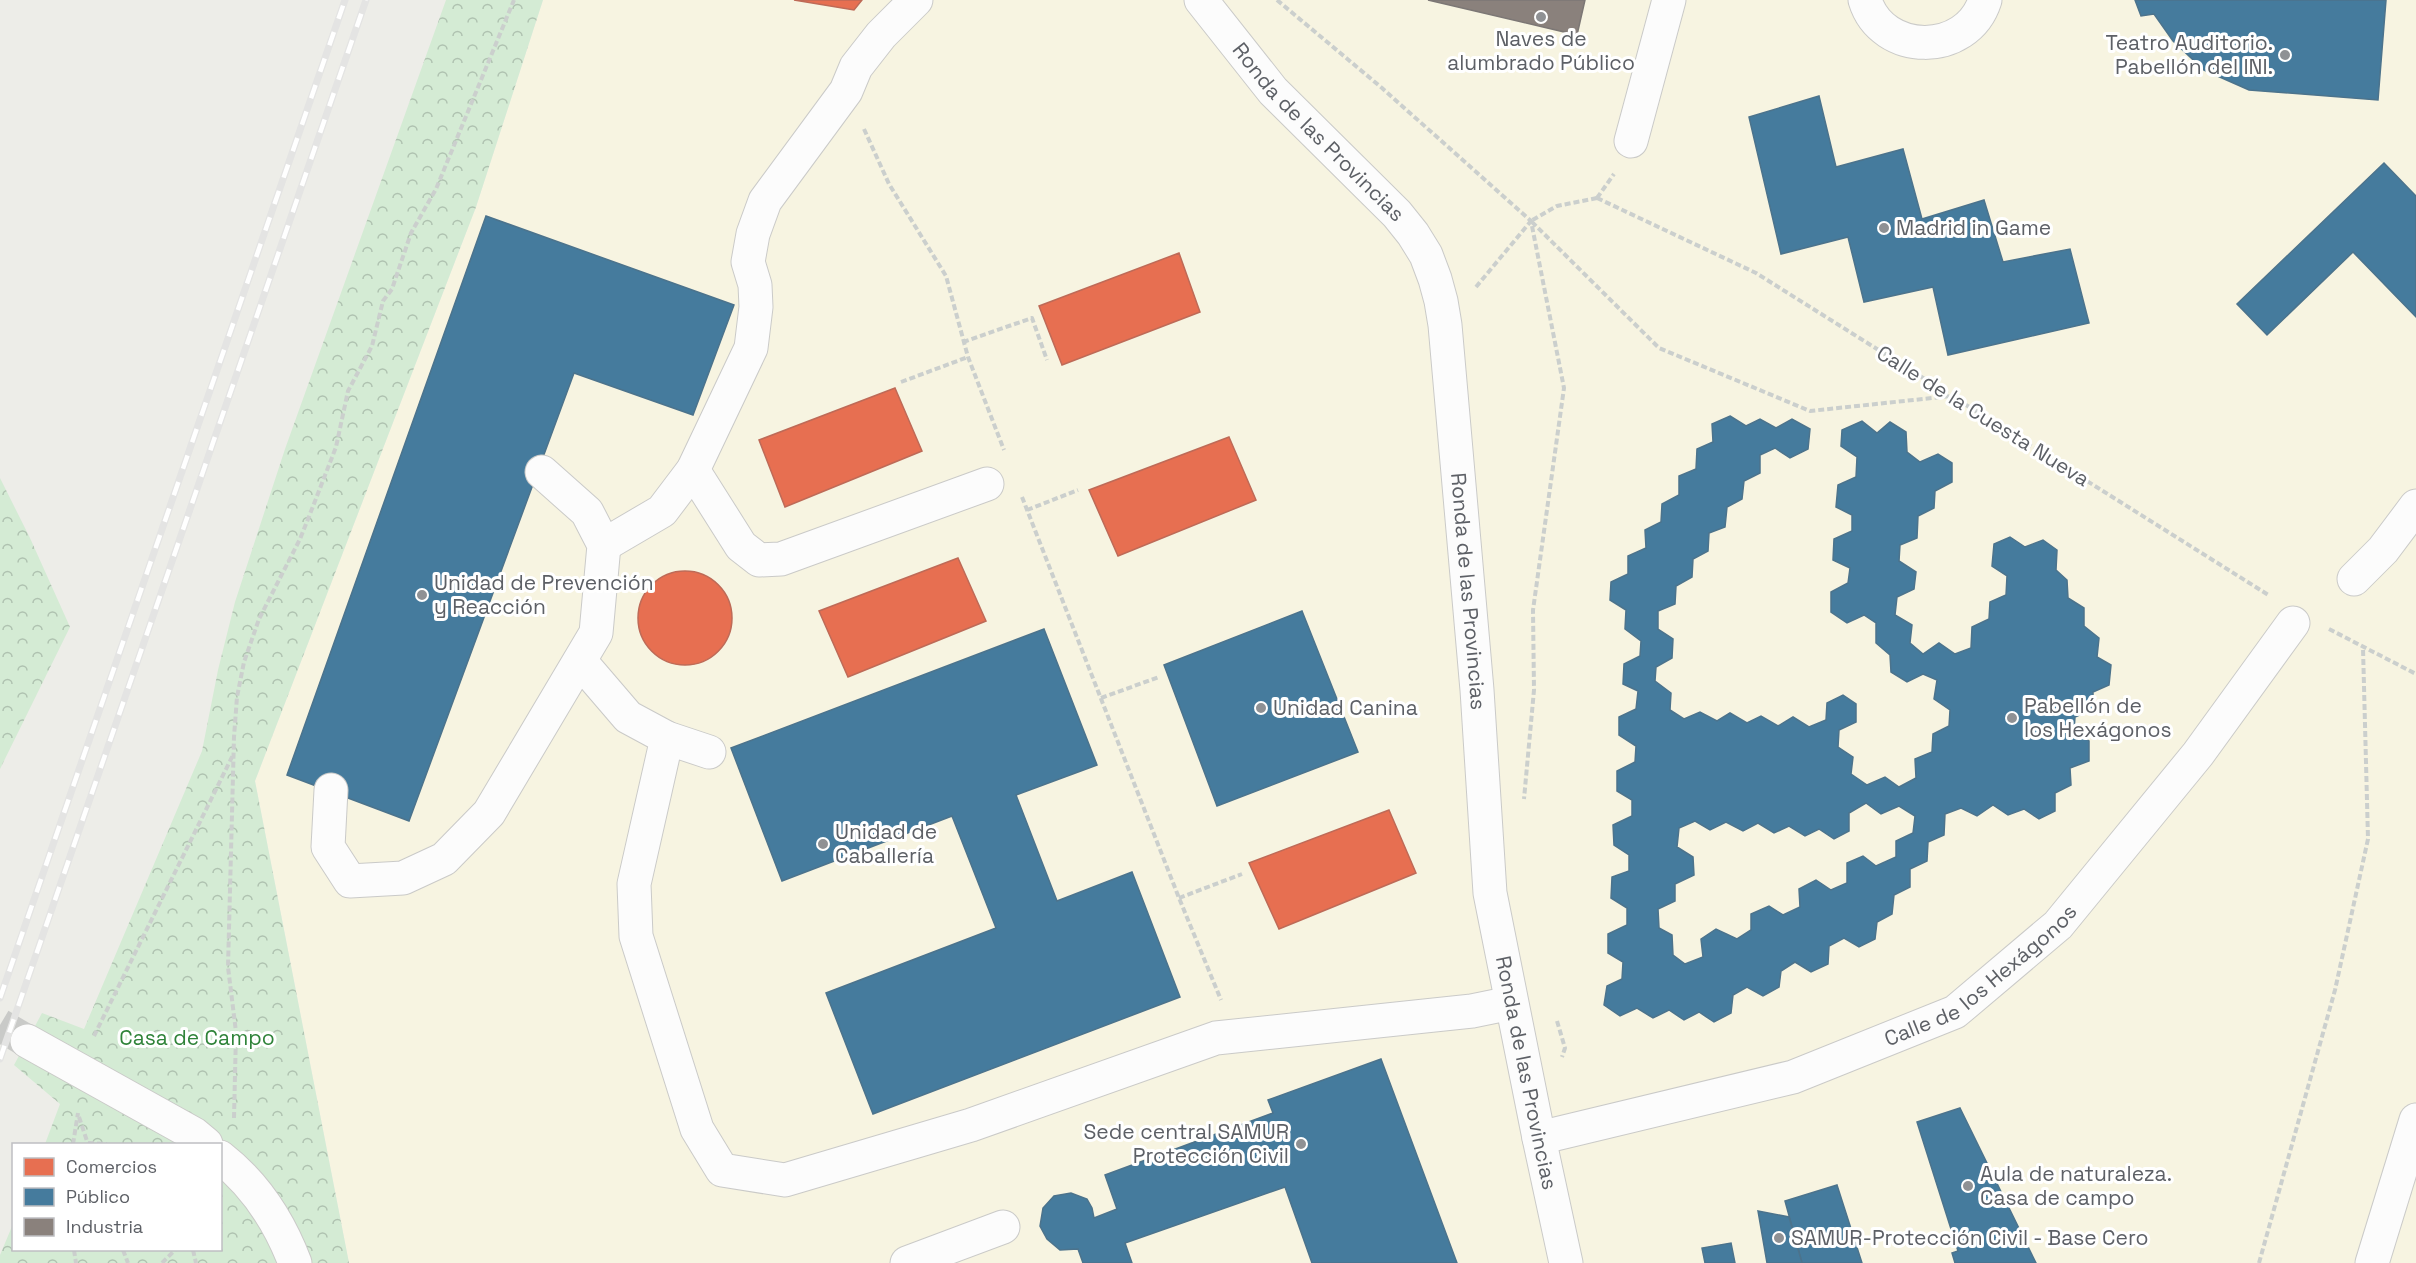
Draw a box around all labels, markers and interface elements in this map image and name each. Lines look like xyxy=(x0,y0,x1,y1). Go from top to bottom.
marker: Naves de alumbrado Público xyxy=(1534,10,1548,24)
place label: Naves de alumbrado Público xyxy=(1447,25,1635,76)
place label: Teatro Auditorio. Pabellón del INI. xyxy=(2105,29,2273,80)
street label: Ronda de las Provincias xyxy=(1227,37,1411,227)
marker: Teatro Auditorio. Pabellón del INI. xyxy=(2278,48,2292,62)
place label: Madrid in Game xyxy=(1896,214,2051,241)
marker: Madrid in Game xyxy=(1877,221,1891,235)
street label: Calle de la Cuesta Nueva xyxy=(1872,339,2095,492)
street label: Ronda de las Provincias xyxy=(1445,471,1492,711)
place label: Unidad de Prevención y Reacción xyxy=(434,569,654,620)
marker: Unidad de Prevención y Reacción xyxy=(415,588,429,602)
place label: Pabellón de los Hexágonos xyxy=(2024,692,2171,743)
place label: Unidad Canina xyxy=(1273,694,1418,721)
marker: Unidad Canina xyxy=(1254,701,1268,715)
marker: Pabellón de los Hexágonos xyxy=(2005,711,2019,725)
place label: Unidad de Caballería xyxy=(835,818,937,869)
marker: Unidad de Caballería xyxy=(816,837,830,851)
street label: Calle de los Hexágonos xyxy=(1880,899,2082,1052)
street label: Ronda de las Provincias xyxy=(1490,953,1564,1192)
park label: Casa de Campo xyxy=(119,1024,275,1051)
place label: Sede central SAMUR Protección Civil xyxy=(1084,1118,1289,1169)
marker: Sede central SAMUR Protección Civil xyxy=(1294,1137,1308,1151)
legend xyxy=(12,1143,222,1251)
text: Comercios xyxy=(66,1155,157,1178)
place label: Aula de naturaleza. Casa de campo xyxy=(1980,1160,2172,1211)
marker: Aula de naturaleza. Casa de campo xyxy=(1961,1179,1975,1193)
text: Público xyxy=(66,1185,130,1208)
text: Industria xyxy=(66,1215,143,1238)
place label: SAMUR-Protección Civil - Base Cero xyxy=(1791,1224,2149,1251)
marker: SAMUR-Protección Civil - Base Cero xyxy=(1772,1231,1786,1245)

